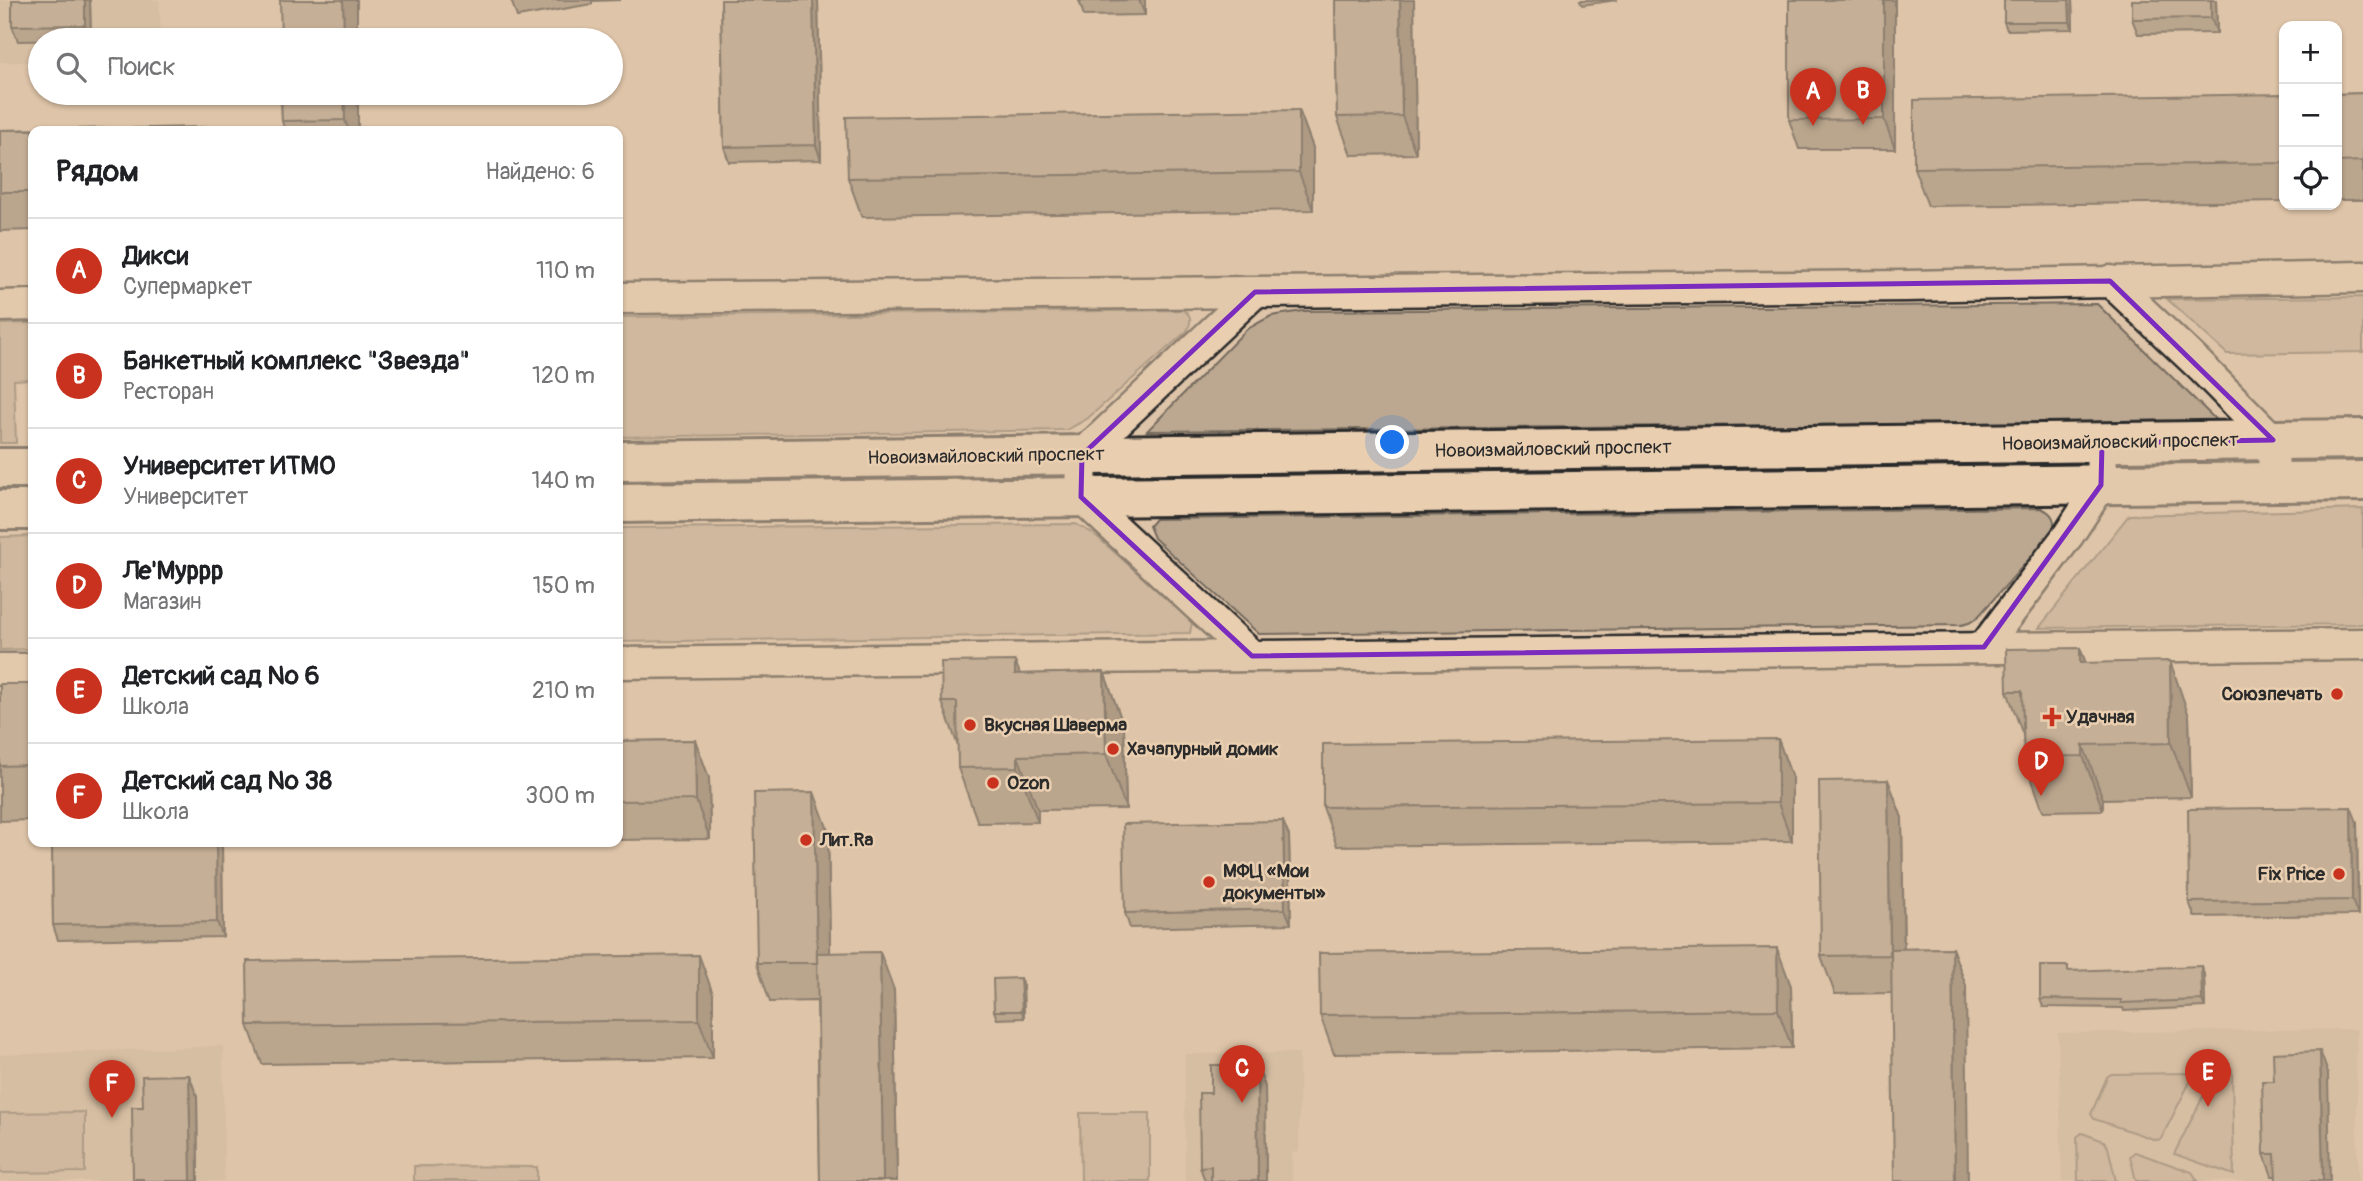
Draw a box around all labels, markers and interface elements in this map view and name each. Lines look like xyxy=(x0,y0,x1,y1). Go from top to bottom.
map controls xyxy=(2279,21,2342,210)
button: + xyxy=(2279,21,2342,84)
search box xyxy=(28,28,623,105)
icon: search xyxy=(52,48,90,86)
text: Поиск xyxy=(108,51,176,83)
pin: B xyxy=(1840,67,1886,125)
pin: A xyxy=(1790,68,1836,126)
button: − xyxy=(2279,84,2342,147)
button: locate xyxy=(2279,147,2342,210)
text: Рядом xyxy=(56,153,139,190)
text: Найдено: 6 xyxy=(485,157,595,186)
text: Дикси xyxy=(123,240,188,272)
text: A xyxy=(72,256,86,285)
text: 110 m xyxy=(536,256,595,285)
text: Супермаркет xyxy=(123,272,252,301)
text: Банкетный комплекс "Звезда" xyxy=(123,345,470,377)
text: B xyxy=(72,361,86,390)
text: 120 m xyxy=(532,361,595,390)
text: Ресторан xyxy=(123,377,214,406)
your location xyxy=(1375,425,1409,459)
street label: Новоизмайловский проспект xyxy=(2001,428,2239,456)
street label: Новоизмайловский проспект xyxy=(1434,435,1672,463)
street label: Новоизмайловский проспект xyxy=(867,442,1105,470)
text: Университет ИТМО xyxy=(123,450,336,482)
text: C xyxy=(72,466,86,495)
text: 140 m xyxy=(532,466,595,495)
text: Университет xyxy=(123,482,248,511)
text: Ле'Муррр xyxy=(123,555,223,587)
text: D xyxy=(72,571,86,600)
text: 150 m xyxy=(532,571,595,600)
text: Магазин xyxy=(123,587,202,616)
text: Детский сад № 6 xyxy=(123,660,320,692)
text: E xyxy=(73,676,85,705)
text: 210 m xyxy=(532,676,595,705)
place label: Союзпечать xyxy=(2221,682,2323,706)
marker: Союзпечать xyxy=(2329,686,2345,702)
text: Школа xyxy=(123,692,189,721)
place label: Удачная xyxy=(2066,705,2135,729)
marker: Удачная xyxy=(2044,709,2060,725)
place label: Вкусная Шаверма xyxy=(984,713,1127,737)
marker: Вкусная Шаверма xyxy=(962,717,978,733)
place label: Хачапурный домик xyxy=(1127,737,1279,761)
pin: D xyxy=(2018,738,2064,796)
marker: Хачапурный домик xyxy=(1105,741,1121,757)
text: Детский сад № 38 xyxy=(123,765,332,797)
place label: Ozon xyxy=(1007,771,1050,795)
marker: Ozon xyxy=(985,775,1001,791)
text: F xyxy=(72,781,86,810)
text: 300 m xyxy=(525,781,595,810)
text: Школа xyxy=(123,797,189,826)
place label: Лит.Ra xyxy=(819,828,874,852)
marker: Лит.Ra xyxy=(798,832,814,848)
place label: МФЦ «Мои документы» xyxy=(1222,859,1326,905)
place label: Fix Price xyxy=(2257,862,2326,886)
marker: Fix Price xyxy=(2331,866,2347,882)
marker: МФЦ «Мои документы» xyxy=(1201,874,1217,890)
pin: C xyxy=(1219,1045,1265,1103)
pin: E xyxy=(2185,1049,2231,1107)
pin: F xyxy=(89,1060,135,1118)

